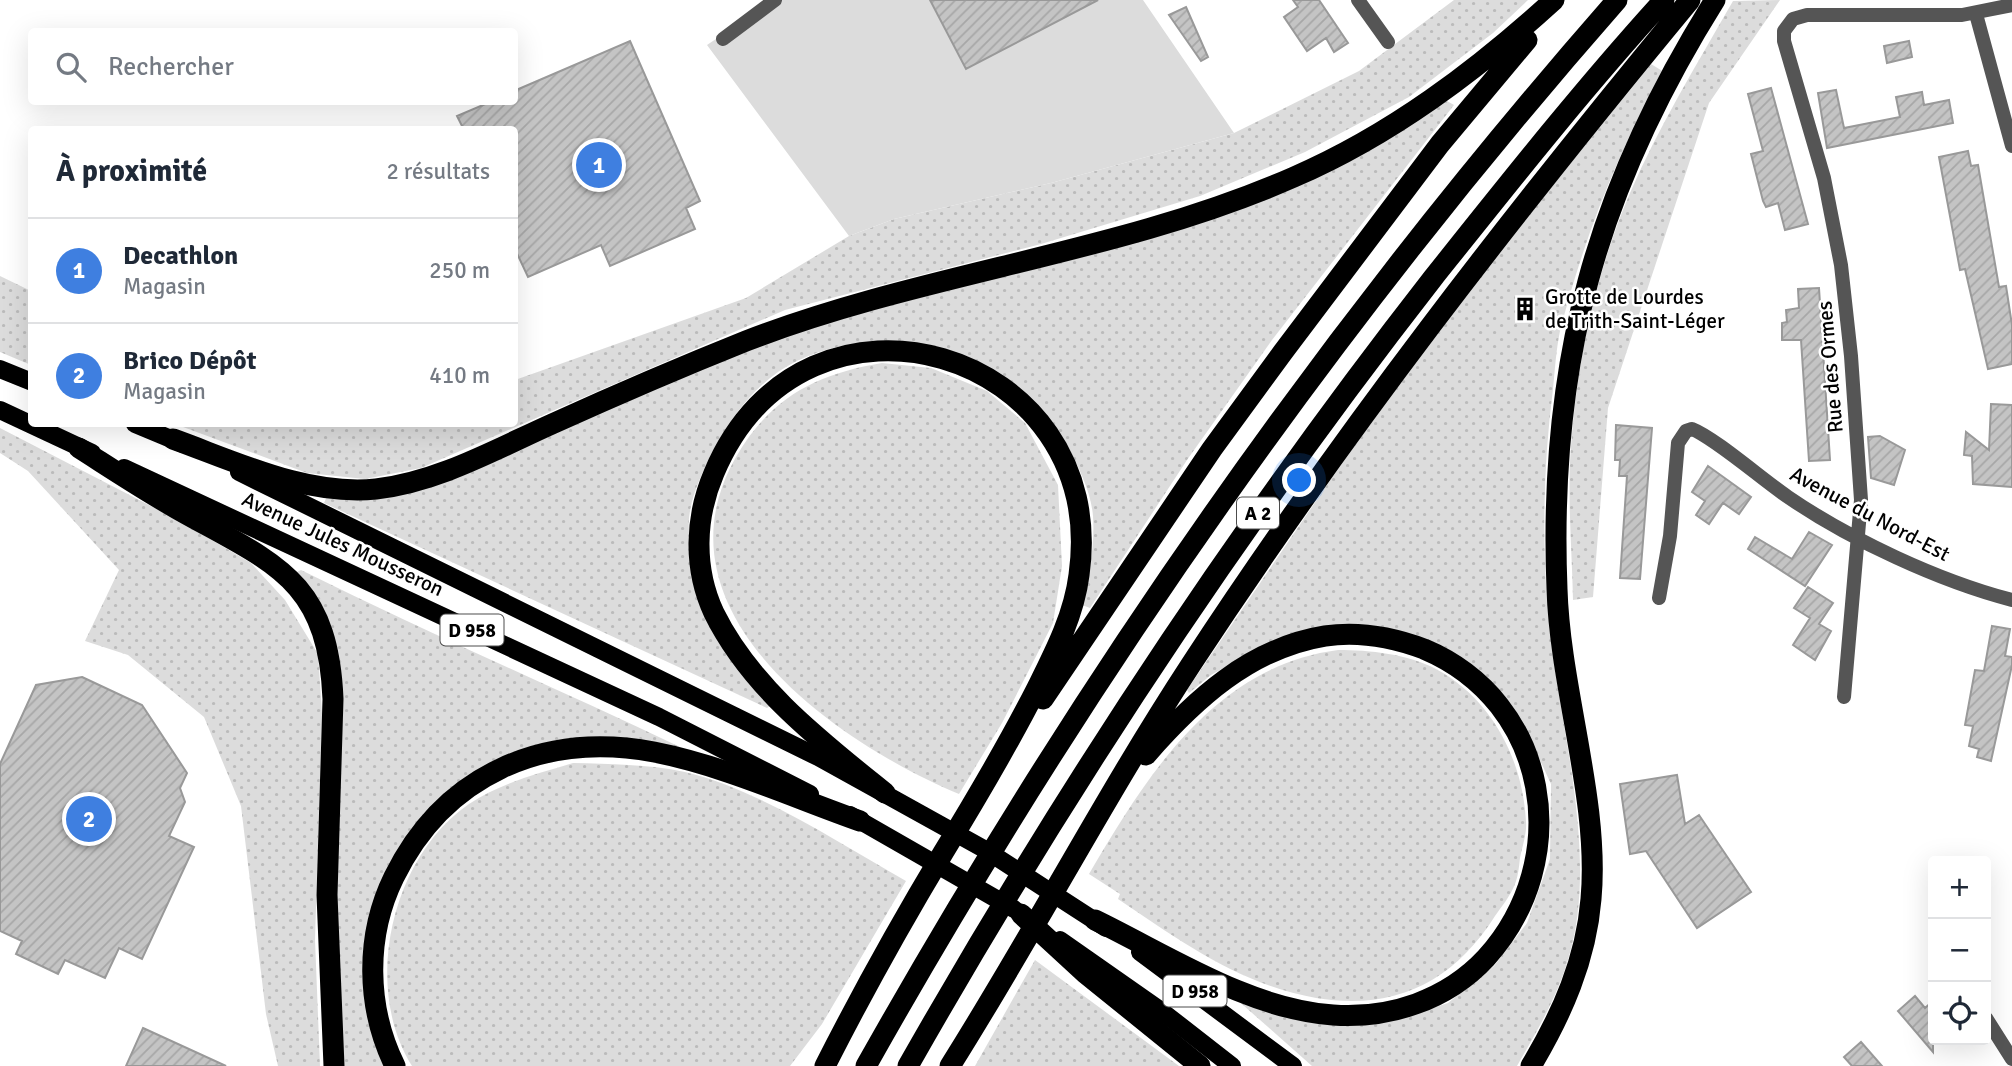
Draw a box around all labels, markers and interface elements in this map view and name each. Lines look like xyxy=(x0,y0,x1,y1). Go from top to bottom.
search box xyxy=(28,28,518,105)
icon: search xyxy=(52,48,90,86)
text: Rechercher xyxy=(108,51,234,83)
pin: 1 xyxy=(576,139,622,191)
text: À proximité xyxy=(56,153,207,190)
text: 2 résultats xyxy=(386,157,490,186)
text: Decathlon xyxy=(123,240,238,272)
text: 1 xyxy=(73,256,85,285)
text: 250 m xyxy=(429,256,490,285)
text: Magasin xyxy=(123,272,206,301)
place label: Grotte de Lourdes de Trith-Saint-Léger xyxy=(1545,284,1725,334)
building icon: Grotte de Lourdes de Trith-Saint-Léger xyxy=(1511,295,1539,323)
street label: Rue des Ormes xyxy=(1811,300,1849,434)
text: Brico Dépôt xyxy=(123,345,256,377)
text: 2 xyxy=(73,361,85,390)
text: 410 m xyxy=(429,361,490,390)
text: Magasin xyxy=(123,377,206,406)
street label: Avenue du Nord-Est xyxy=(1786,461,1954,567)
your location xyxy=(1282,463,1316,497)
street label: Avenue Jules Mousseron xyxy=(238,486,448,602)
road number: A 2 xyxy=(1237,498,1279,528)
road number: D 958 xyxy=(440,614,504,646)
pin: 2 xyxy=(66,793,112,845)
map controls xyxy=(1928,856,1991,1045)
button: + xyxy=(1928,856,1991,919)
button: − xyxy=(1928,919,1991,982)
road number: D 958 xyxy=(1164,976,1226,1007)
button: locate xyxy=(1928,982,1991,1045)

